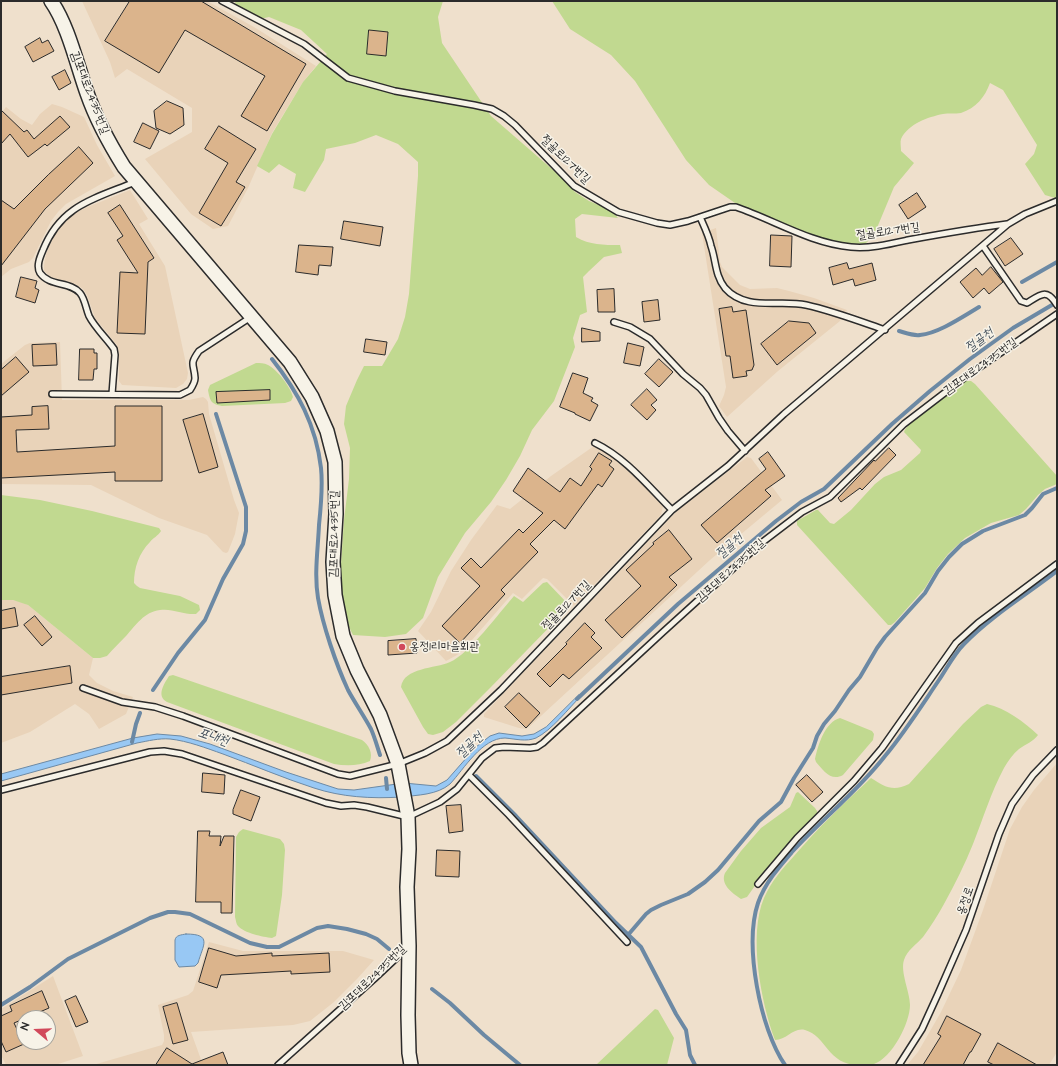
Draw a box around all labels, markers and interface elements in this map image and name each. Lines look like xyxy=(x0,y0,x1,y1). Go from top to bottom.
street label: 김포대로2435번길 xyxy=(67,50,111,136)
street label: 절골로127번길 xyxy=(537,133,593,187)
street label: 절골로127번길 xyxy=(855,220,921,244)
water label: 절골천 xyxy=(963,325,997,357)
street label: 김포대로2435번길 xyxy=(941,335,1021,399)
street label: 김포대로2435번길 xyxy=(327,490,343,578)
water label: 절골천 xyxy=(713,531,747,563)
street label: 김포대로2435번길 xyxy=(694,536,768,606)
street label: 절골로127번길 xyxy=(540,578,594,634)
place label: 옹정1리마을회관 xyxy=(410,640,479,654)
marker: 옹정1리마을회관 xyxy=(397,642,407,652)
water label: 포내천 xyxy=(196,726,230,750)
water label: 절골천 xyxy=(453,730,487,762)
street label: 옹정로 xyxy=(954,885,978,917)
street label: 김포대로2435번길 xyxy=(337,942,409,1014)
north arrow xyxy=(16,1010,56,1050)
text: N xyxy=(17,1021,33,1032)

